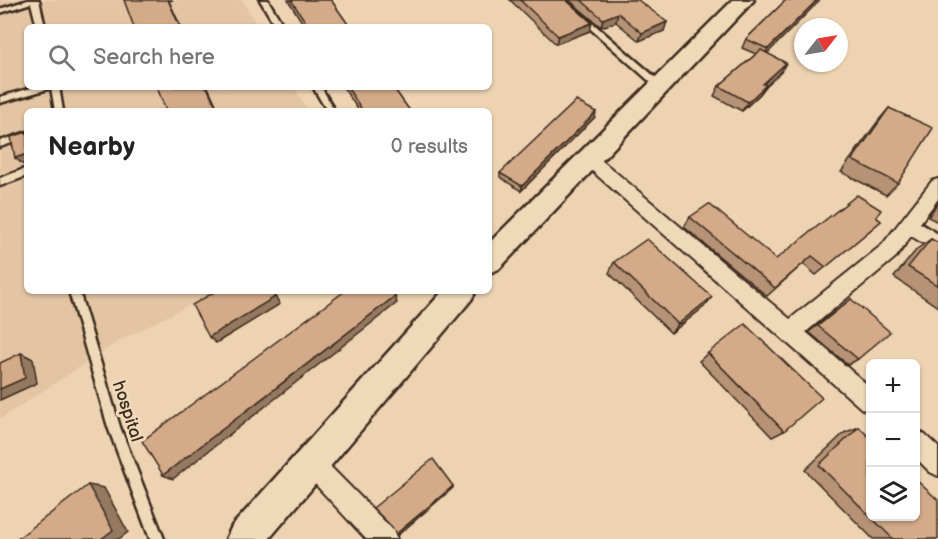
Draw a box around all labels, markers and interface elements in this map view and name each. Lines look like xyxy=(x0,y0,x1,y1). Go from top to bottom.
north arrow xyxy=(794,18,848,72)
search box xyxy=(24,24,492,90)
icon: search xyxy=(45,41,78,74)
text: Search here xyxy=(93,44,215,71)
text: Nearby xyxy=(48,132,135,163)
text: 0 results xyxy=(391,135,468,159)
map controls xyxy=(866,359,920,521)
button: + xyxy=(866,359,920,413)
street label: hospital xyxy=(108,378,147,444)
button: − xyxy=(866,413,920,467)
button: layers xyxy=(866,467,920,521)

